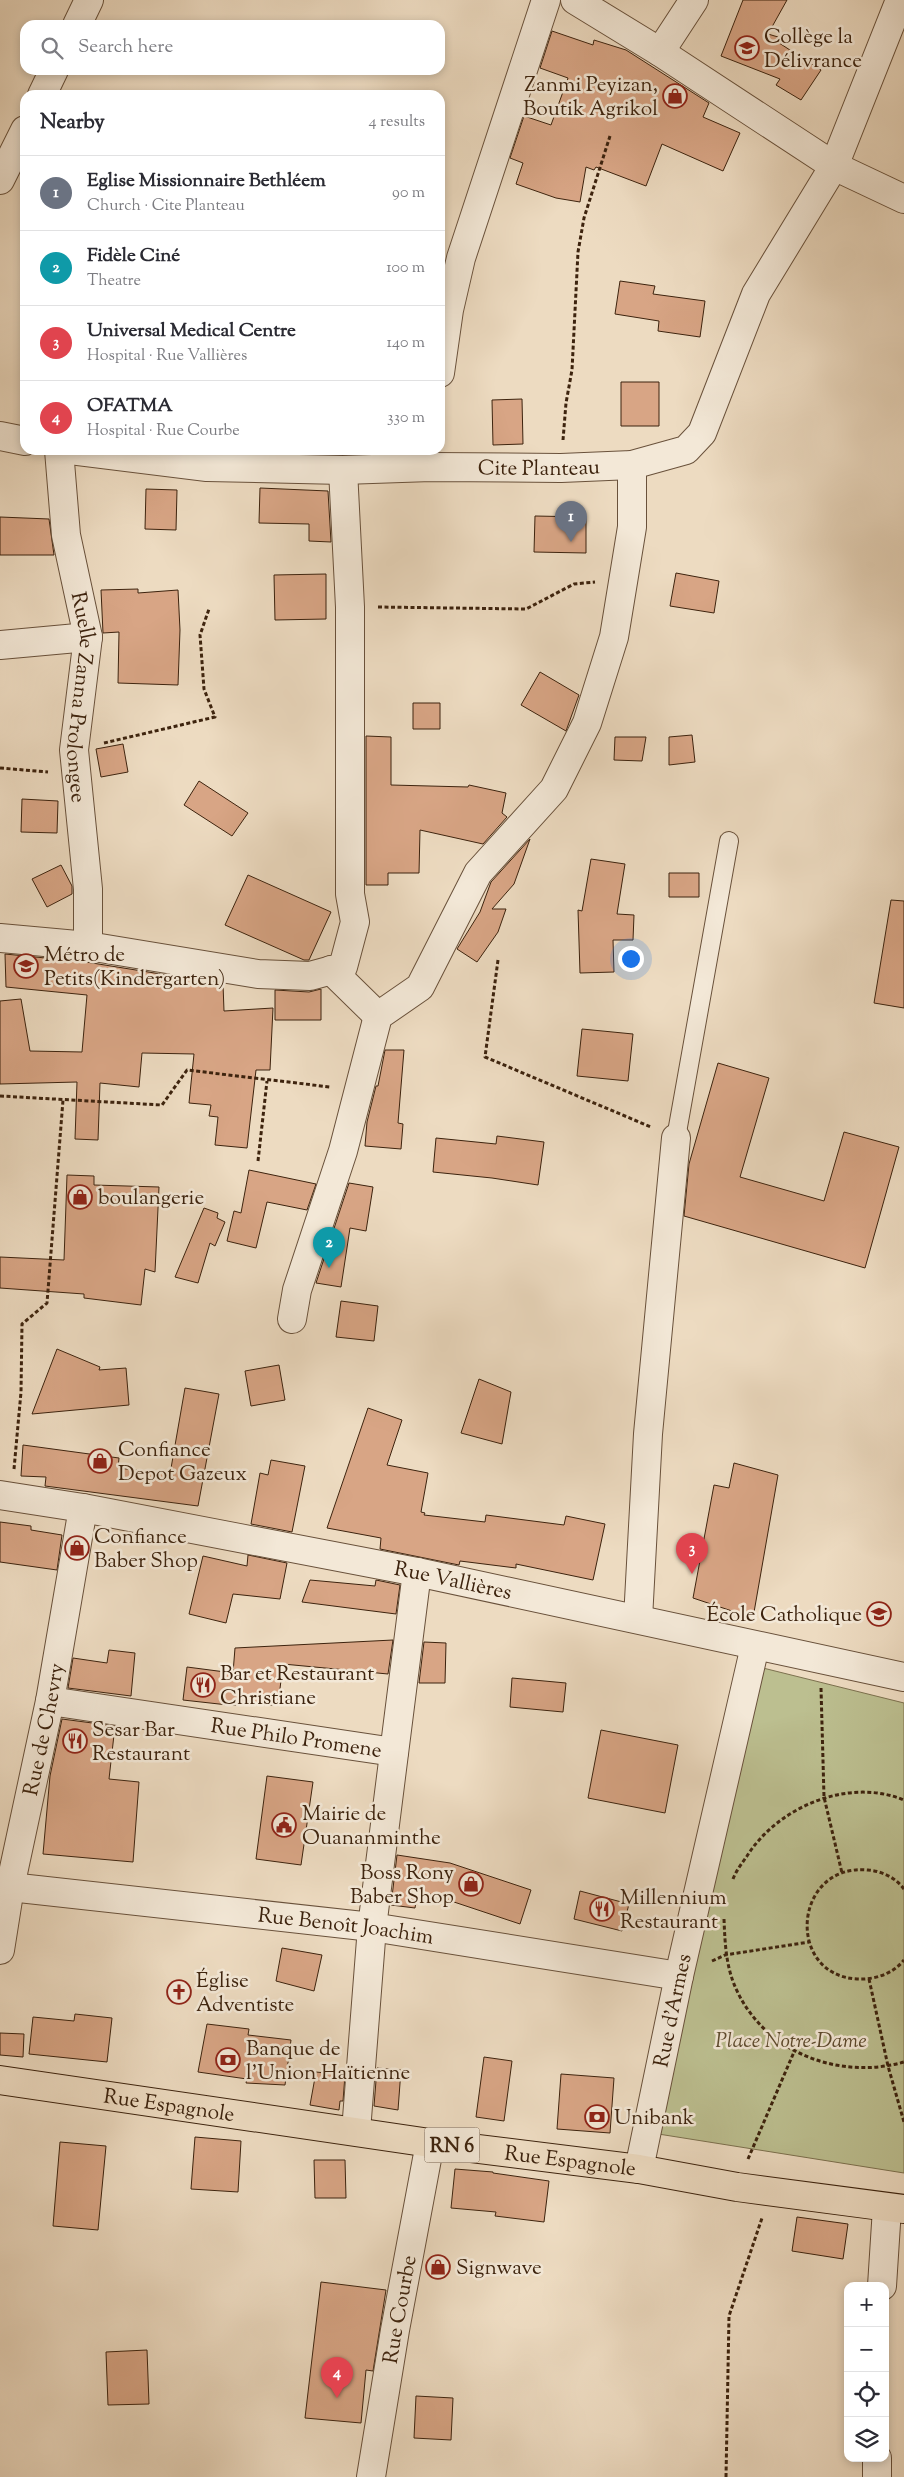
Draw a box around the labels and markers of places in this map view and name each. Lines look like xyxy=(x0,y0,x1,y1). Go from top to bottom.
place label: Collège la Délivrance xyxy=(764,23,862,77)
school or university icon: Collège la Délivrance xyxy=(734,35,760,61)
place label: Zanmi Peyizan, Boutik Agrikol xyxy=(523,71,658,125)
shop icon: Zanmi Peyizan, Boutik Agrikol xyxy=(662,83,688,109)
pin: 1 xyxy=(555,501,587,542)
place label: Métro de Petits(Kindergarten) xyxy=(44,941,225,995)
school or university icon: Métro de Petits(Kindergarten) xyxy=(13,953,39,979)
shop icon: boulangerie xyxy=(67,1184,93,1210)
place label: boulangerie xyxy=(98,1184,204,1214)
pin: 2 xyxy=(313,1227,345,1268)
place label: Confiance Depot Gazeux xyxy=(118,1436,247,1490)
shop icon: Confiance Depot Gazeux xyxy=(87,1448,113,1474)
place label: Confiance Baber Shop xyxy=(94,1523,198,1577)
pin: 3 xyxy=(676,1533,708,1574)
shop icon: Confiance Baber Shop xyxy=(64,1535,90,1561)
place label: École Catholique xyxy=(707,1601,862,1631)
school or university icon: École Catholique xyxy=(866,1601,892,1627)
place label: Bar et Restaurant Christiane xyxy=(220,1660,374,1714)
restaurant icon: Bar et Restaurant Christiane xyxy=(190,1672,216,1698)
place label: Sesar Bar Restaurant xyxy=(92,1716,190,1770)
restaurant icon: Sesar Bar Restaurant xyxy=(62,1728,88,1754)
place label: Mairie de Ouananminthe xyxy=(302,1800,441,1854)
public building icon: Mairie de Ouananminthe xyxy=(271,1812,297,1838)
place label: Boss Rony Baber Shop xyxy=(350,1859,455,1913)
shop icon: Boss Rony Baber Shop xyxy=(458,1871,484,1897)
place label: Millennium Restaurant xyxy=(620,1884,727,1938)
restaurant icon: Millennium Restaurant xyxy=(589,1896,615,1922)
place label: Église Adventiste xyxy=(196,1967,294,2021)
church icon: Église Adventiste xyxy=(166,1979,192,2005)
place label: Banque de l'Union Haïtienne xyxy=(246,2035,410,2089)
bank icon: Banque de l'Union Haïtienne xyxy=(215,2047,241,2073)
bank icon: Unibank xyxy=(584,2104,610,2130)
place label: Unibank xyxy=(614,2104,695,2134)
shop icon: Signwave xyxy=(425,2254,451,2280)
place label: Signwave xyxy=(456,2254,542,2284)
pin: 4 xyxy=(321,2357,353,2398)

